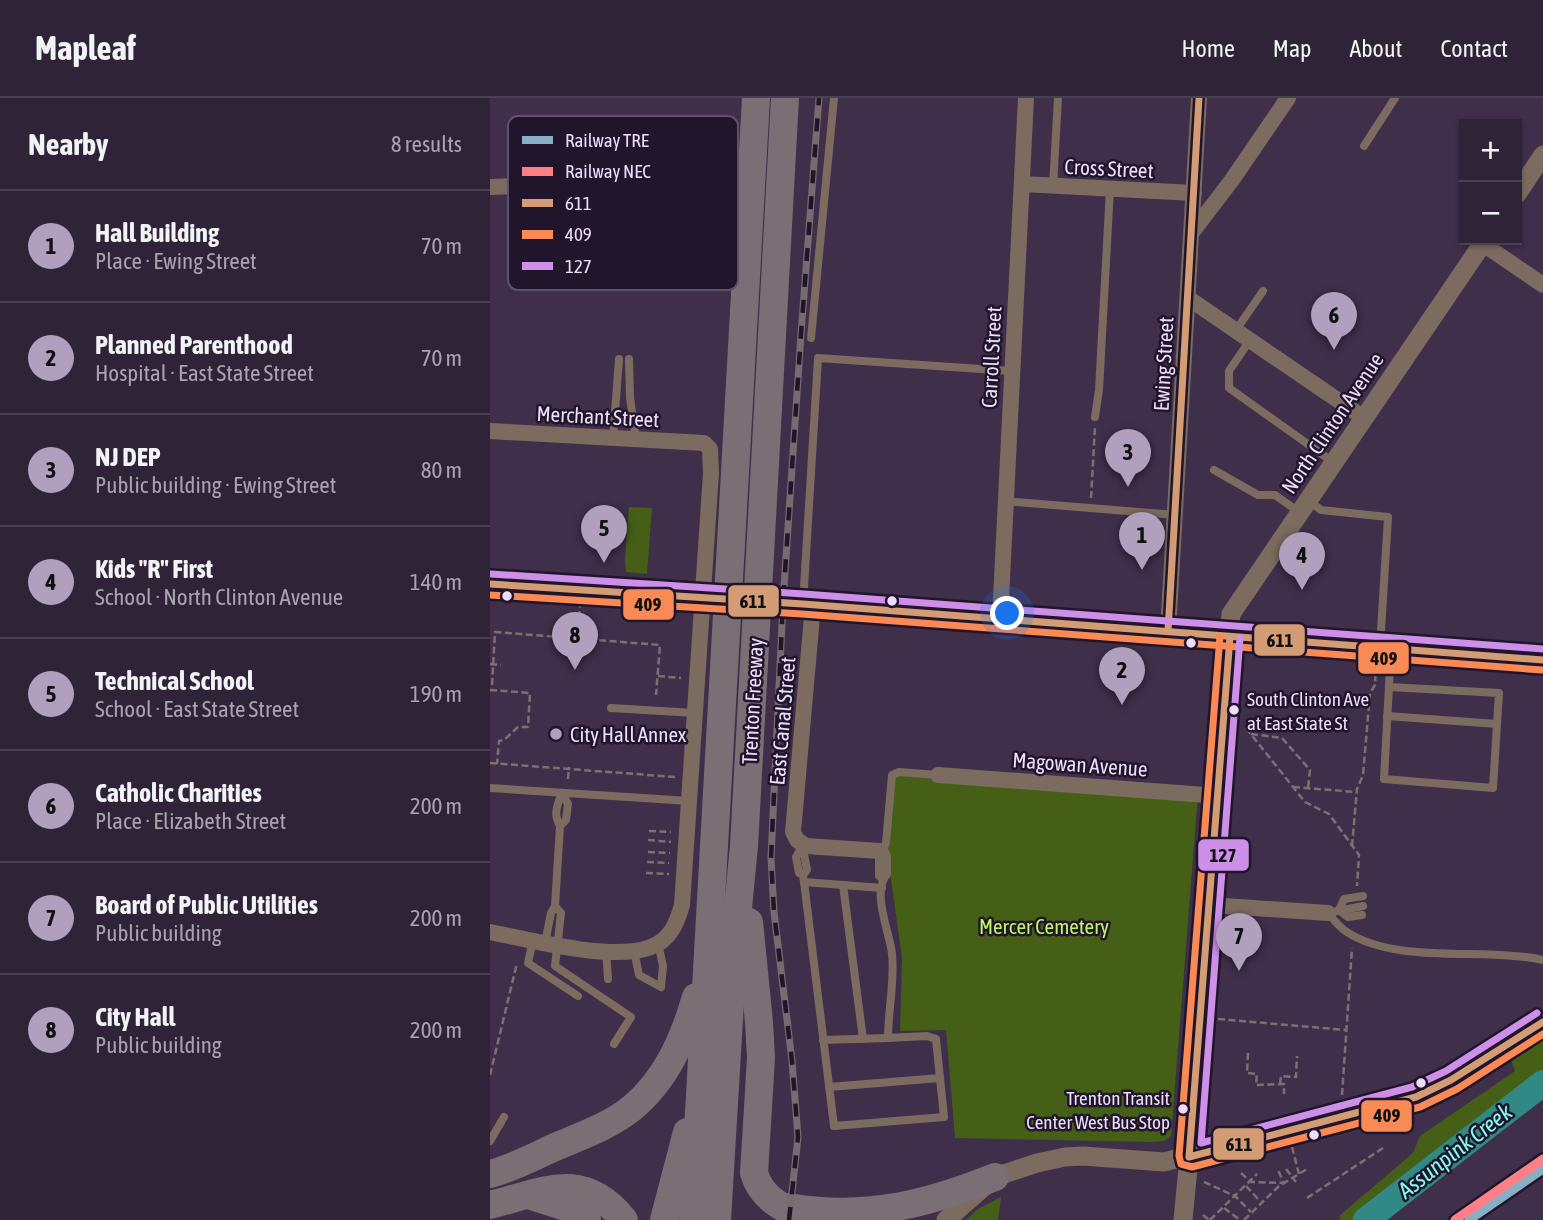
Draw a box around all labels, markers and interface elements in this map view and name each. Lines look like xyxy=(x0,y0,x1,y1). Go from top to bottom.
text: Mapleaf xyxy=(35,29,136,67)
text: Home xyxy=(1181,35,1235,62)
text: Map xyxy=(1273,35,1311,62)
text: About xyxy=(1349,35,1402,62)
text: Contact xyxy=(1440,35,1508,62)
legend xyxy=(508,116,738,290)
map controls xyxy=(1459,119,1522,245)
button: + xyxy=(1459,119,1522,182)
text: Nearby xyxy=(28,127,108,161)
text: Railway TRE xyxy=(565,129,649,151)
text: 8 results xyxy=(391,131,462,157)
street label: Cross Street xyxy=(1064,154,1154,182)
text: Railway NEC xyxy=(565,160,651,182)
button: − xyxy=(1459,182,1522,245)
text: 611 xyxy=(565,192,592,214)
text: Hall Building xyxy=(95,218,219,248)
text: 409 xyxy=(565,223,592,245)
text: 1 xyxy=(46,233,56,259)
text: 70 m xyxy=(421,233,462,259)
text: Place · Ewing Street xyxy=(95,248,257,274)
text: 127 xyxy=(565,255,592,277)
pin: 6 xyxy=(1311,292,1357,350)
street label: Carroll Street xyxy=(976,306,1006,408)
street label: Ewing Street xyxy=(1149,316,1177,412)
text: Planned Parenthood xyxy=(95,330,293,360)
text: 2 xyxy=(46,345,56,371)
text: 70 m xyxy=(421,345,462,371)
street label: North Clinton Avenue xyxy=(1276,348,1388,498)
text: Hospital · East State Street xyxy=(95,360,314,386)
street label: Merchant Street xyxy=(536,401,660,431)
pin: 3 xyxy=(1105,429,1151,487)
text: NJ DEP xyxy=(95,442,161,472)
text: 3 xyxy=(46,457,56,483)
text: 80 m xyxy=(421,457,462,483)
text: Public building · Ewing Street xyxy=(95,472,336,498)
pin: 5 xyxy=(581,505,627,563)
pin: 1 xyxy=(1119,512,1165,570)
pin: 4 xyxy=(1279,532,1325,590)
text: Kids "R" First xyxy=(95,554,213,584)
text: 4 xyxy=(46,569,56,595)
text: 140 m xyxy=(410,569,462,595)
text: School · North Clinton Avenue xyxy=(95,584,343,610)
line badge: 611 xyxy=(727,584,780,618)
line badge: 409 xyxy=(622,588,675,621)
unlabelled marker xyxy=(500,589,514,603)
text: 611 xyxy=(740,590,766,612)
text: 409 xyxy=(634,593,661,615)
unlabelled marker xyxy=(885,594,899,608)
your location xyxy=(990,596,1024,630)
pin: 8 xyxy=(552,612,598,670)
line badge: 611 xyxy=(1253,623,1306,657)
text: 611 xyxy=(1267,629,1293,651)
unlabelled marker xyxy=(1184,636,1198,650)
street label: Trenton Freeway xyxy=(737,637,767,765)
line badge: 409 xyxy=(1357,641,1410,675)
pin: 2 xyxy=(1099,647,1145,705)
text: 409 xyxy=(1370,647,1397,669)
street label: East Canal Street xyxy=(764,656,800,786)
text: Technical School xyxy=(95,666,254,696)
text: 5 xyxy=(46,681,56,707)
text: 190 m xyxy=(410,681,462,707)
place label: South Clinton Ave at East State St xyxy=(1247,688,1369,734)
text: School · East State Street xyxy=(95,696,299,722)
marker: South Clinton Ave at East State St xyxy=(1227,703,1241,717)
place label: City Hall Annex xyxy=(570,722,687,746)
marker: City Hall Annex xyxy=(548,726,564,742)
street label: Magowan Avenue xyxy=(1012,747,1148,781)
text: Catholic Charities xyxy=(95,778,262,808)
text: 6 xyxy=(46,793,56,819)
text: 200 m xyxy=(410,793,462,819)
text: Place · Elizabeth Street xyxy=(95,808,286,834)
line badge: 127 xyxy=(1197,838,1250,872)
text: 127 xyxy=(1210,844,1236,866)
text: Board of Public Utilities xyxy=(95,890,318,920)
text: 7 xyxy=(46,905,56,931)
text: 200 m xyxy=(410,905,462,931)
pin: 7 xyxy=(1216,913,1262,971)
park label: Mercer Cemetery xyxy=(979,914,1109,938)
text: Public building xyxy=(95,920,222,946)
text: City Hall xyxy=(95,1002,175,1032)
text: 8 xyxy=(46,1017,56,1043)
text: 200 m xyxy=(410,1017,462,1043)
text: Public building xyxy=(95,1032,222,1058)
unlabelled marker xyxy=(1414,1076,1428,1090)
place label: Trenton Transit Center West Bus Stop xyxy=(1026,1087,1170,1133)
water label: Assunpink Creek xyxy=(1392,1098,1518,1204)
line badge: 409 xyxy=(1360,1099,1413,1133)
marker: Trenton Transit Center West Bus Stop xyxy=(1176,1102,1190,1116)
text: 409 xyxy=(1373,1104,1400,1126)
line badge: 611 xyxy=(1212,1127,1265,1161)
unlabelled marker xyxy=(1307,1128,1321,1142)
text: 611 xyxy=(1226,1133,1252,1155)

